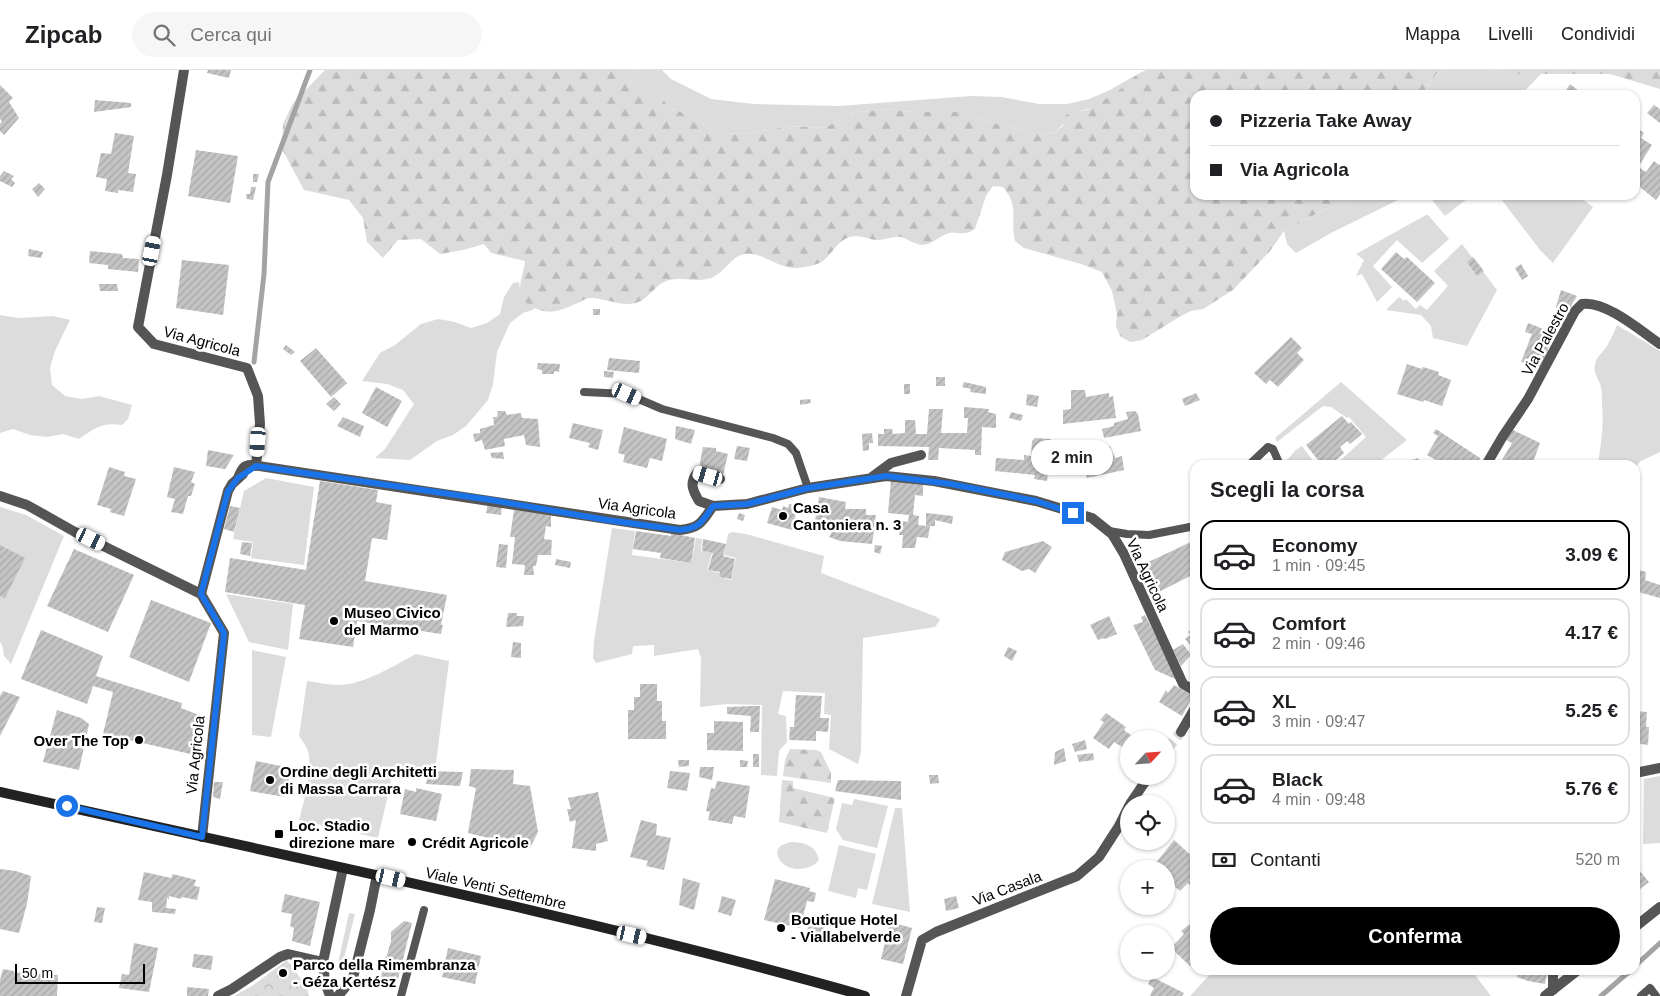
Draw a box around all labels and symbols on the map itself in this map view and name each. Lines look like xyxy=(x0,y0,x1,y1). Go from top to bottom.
car xyxy=(141,235,162,267)
street label: Via Palestro xyxy=(1518,300,1572,378)
street label: Via Agricola xyxy=(162,323,243,360)
car xyxy=(610,381,643,407)
car xyxy=(249,427,266,457)
callout: 2 min xyxy=(1032,440,1114,476)
car xyxy=(691,465,724,487)
street label: Via Agricola xyxy=(597,494,678,522)
place label: Casa Cantoniera n. 3 xyxy=(793,499,901,533)
route end xyxy=(1062,502,1084,524)
marker: Casa Cantoniera n. 3 xyxy=(777,510,789,522)
car xyxy=(74,526,107,552)
street label: Via Agricola xyxy=(1124,536,1173,615)
place label: Museo Civico del Marmo xyxy=(344,604,441,638)
marker: Museo Civico del Marmo xyxy=(328,615,340,627)
street label: Via Agricola xyxy=(182,714,208,795)
north arrow xyxy=(1120,730,1175,785)
place label: Over The Top xyxy=(33,732,129,749)
marker: Over The Top xyxy=(133,734,145,746)
place label: Ordine degli Architetti di Massa Carrara xyxy=(280,763,437,797)
marker: Ordine degli Architetti di Massa Carrara xyxy=(264,774,276,786)
route start xyxy=(56,795,78,817)
place label: Loc. Stadio direzione mare xyxy=(289,817,395,851)
marker: Loc. Stadio direzione mare xyxy=(273,828,285,840)
place label: Crédit Agricole xyxy=(422,834,529,851)
marker: Crédit Agricole xyxy=(406,836,418,848)
street label: Viale Venti Settembre xyxy=(424,864,568,912)
car xyxy=(374,867,407,889)
street label: Via Casala xyxy=(970,867,1044,909)
place label: Boutique Hotel - Viallabelverde xyxy=(791,911,901,945)
marker: Boutique Hotel - Viallabelverde xyxy=(775,922,787,934)
car xyxy=(615,924,648,946)
place label: Parco della Rimembranza - Géza Kertész xyxy=(293,956,476,990)
scale bar xyxy=(15,961,145,984)
marker: Parco della Rimembranza - Géza Kertész xyxy=(277,967,289,979)

